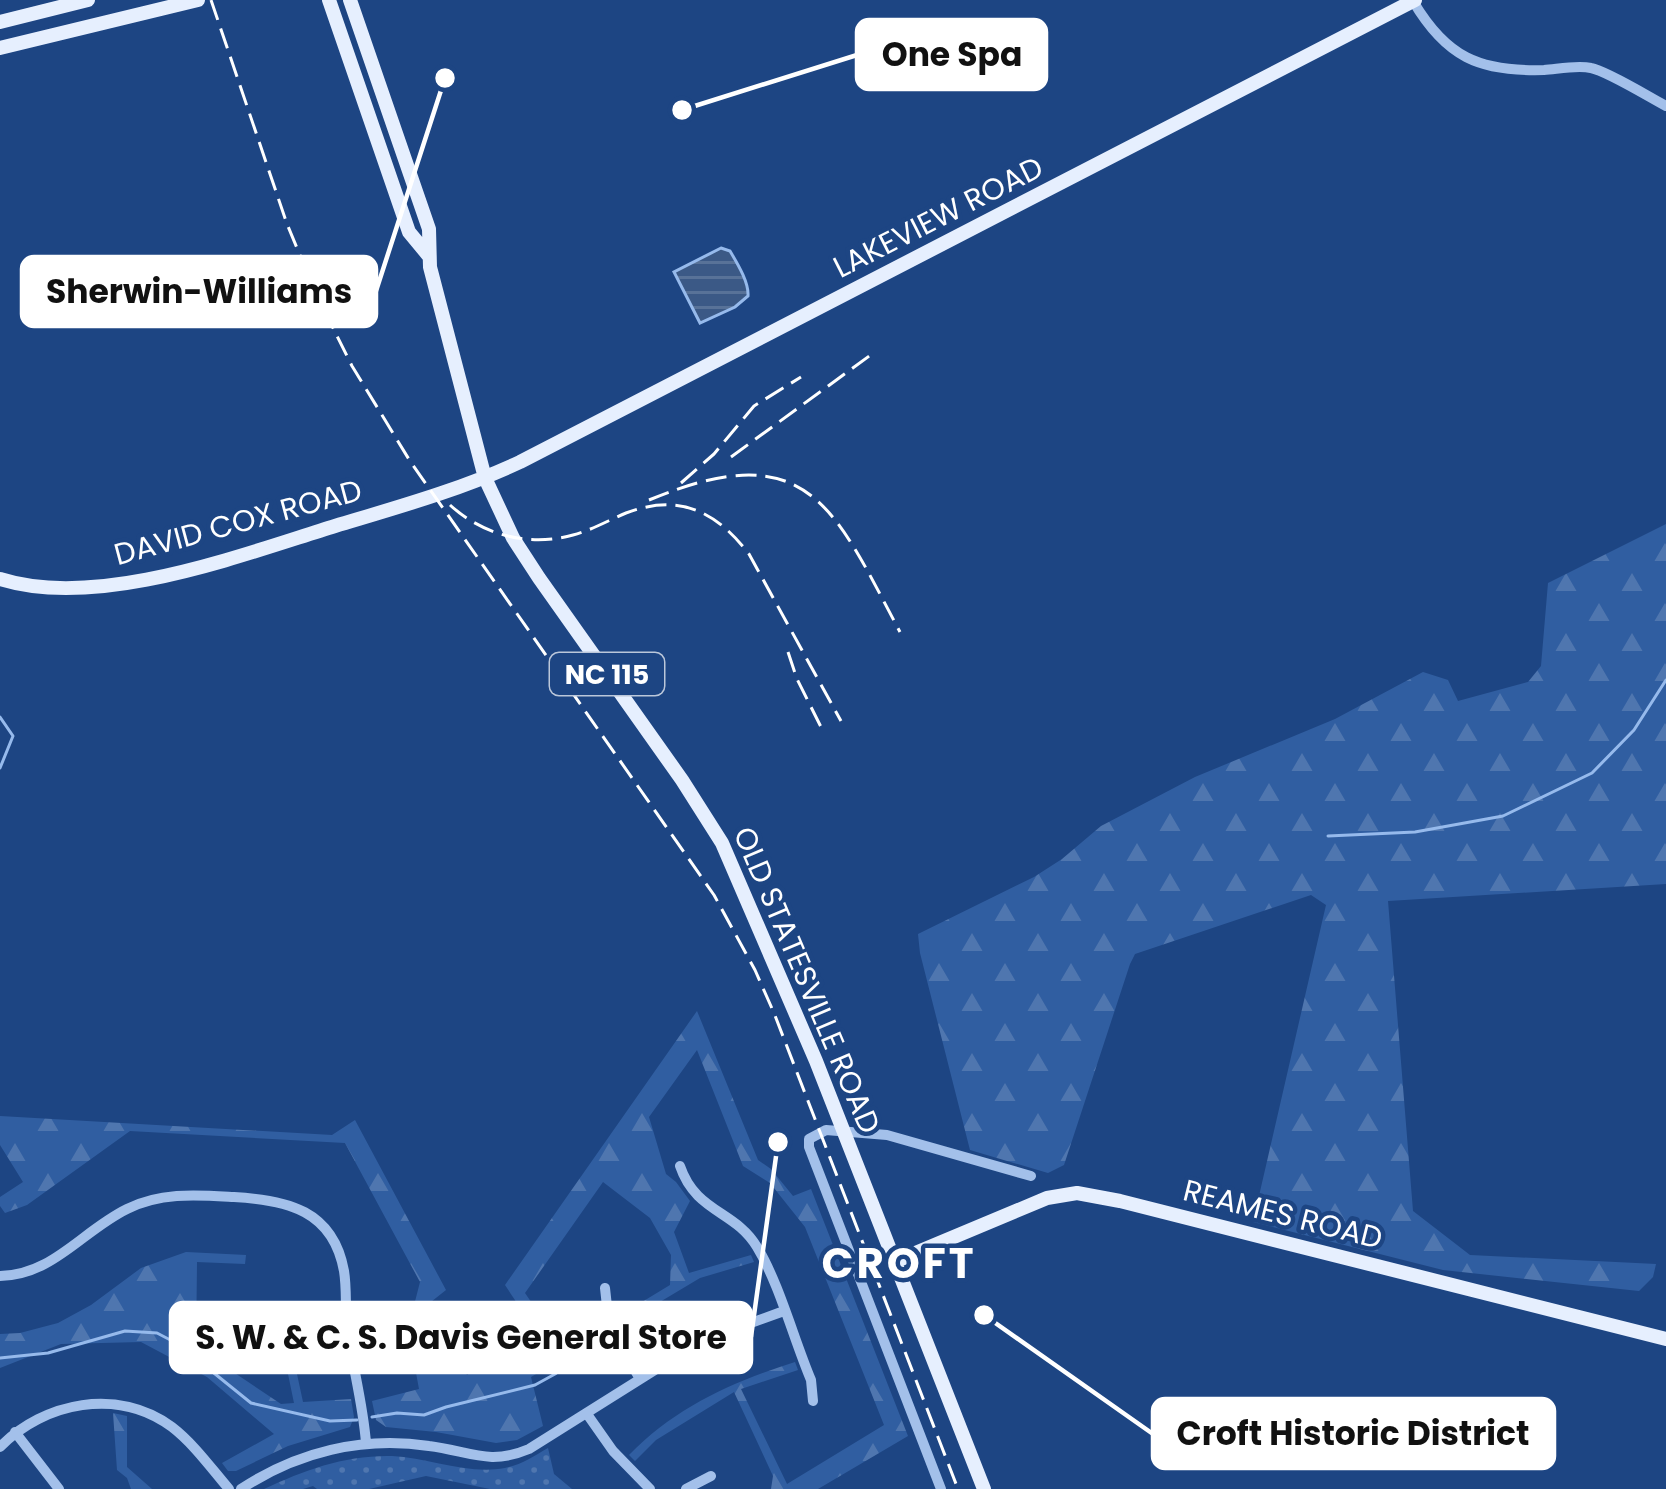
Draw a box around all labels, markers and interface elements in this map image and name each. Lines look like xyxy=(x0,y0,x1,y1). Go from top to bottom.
callout: One Spa xyxy=(857,20,1046,89)
text: One Spa xyxy=(882,31,1022,78)
street label: LAKEVIEW ROAD xyxy=(826,146,1050,288)
callout: Sherwin-Williams xyxy=(22,257,376,326)
text: Sherwin-Williams xyxy=(46,268,352,315)
street label: DAVID COX ROAD xyxy=(109,468,367,576)
road number: NC 115 xyxy=(550,653,664,695)
street label: OLD STATESVILLE ROAD xyxy=(723,820,891,1140)
street label: REAMES ROAD xyxy=(1179,1168,1387,1260)
district label: CROFT xyxy=(821,1234,977,1293)
callout: S. W. & C. S. Davis General Store xyxy=(171,1303,751,1372)
text: S. W. & C. S. Davis General Store xyxy=(195,1314,727,1361)
callout: Croft Historic District xyxy=(1153,1399,1554,1468)
text: Croft Historic District xyxy=(1177,1410,1529,1457)

